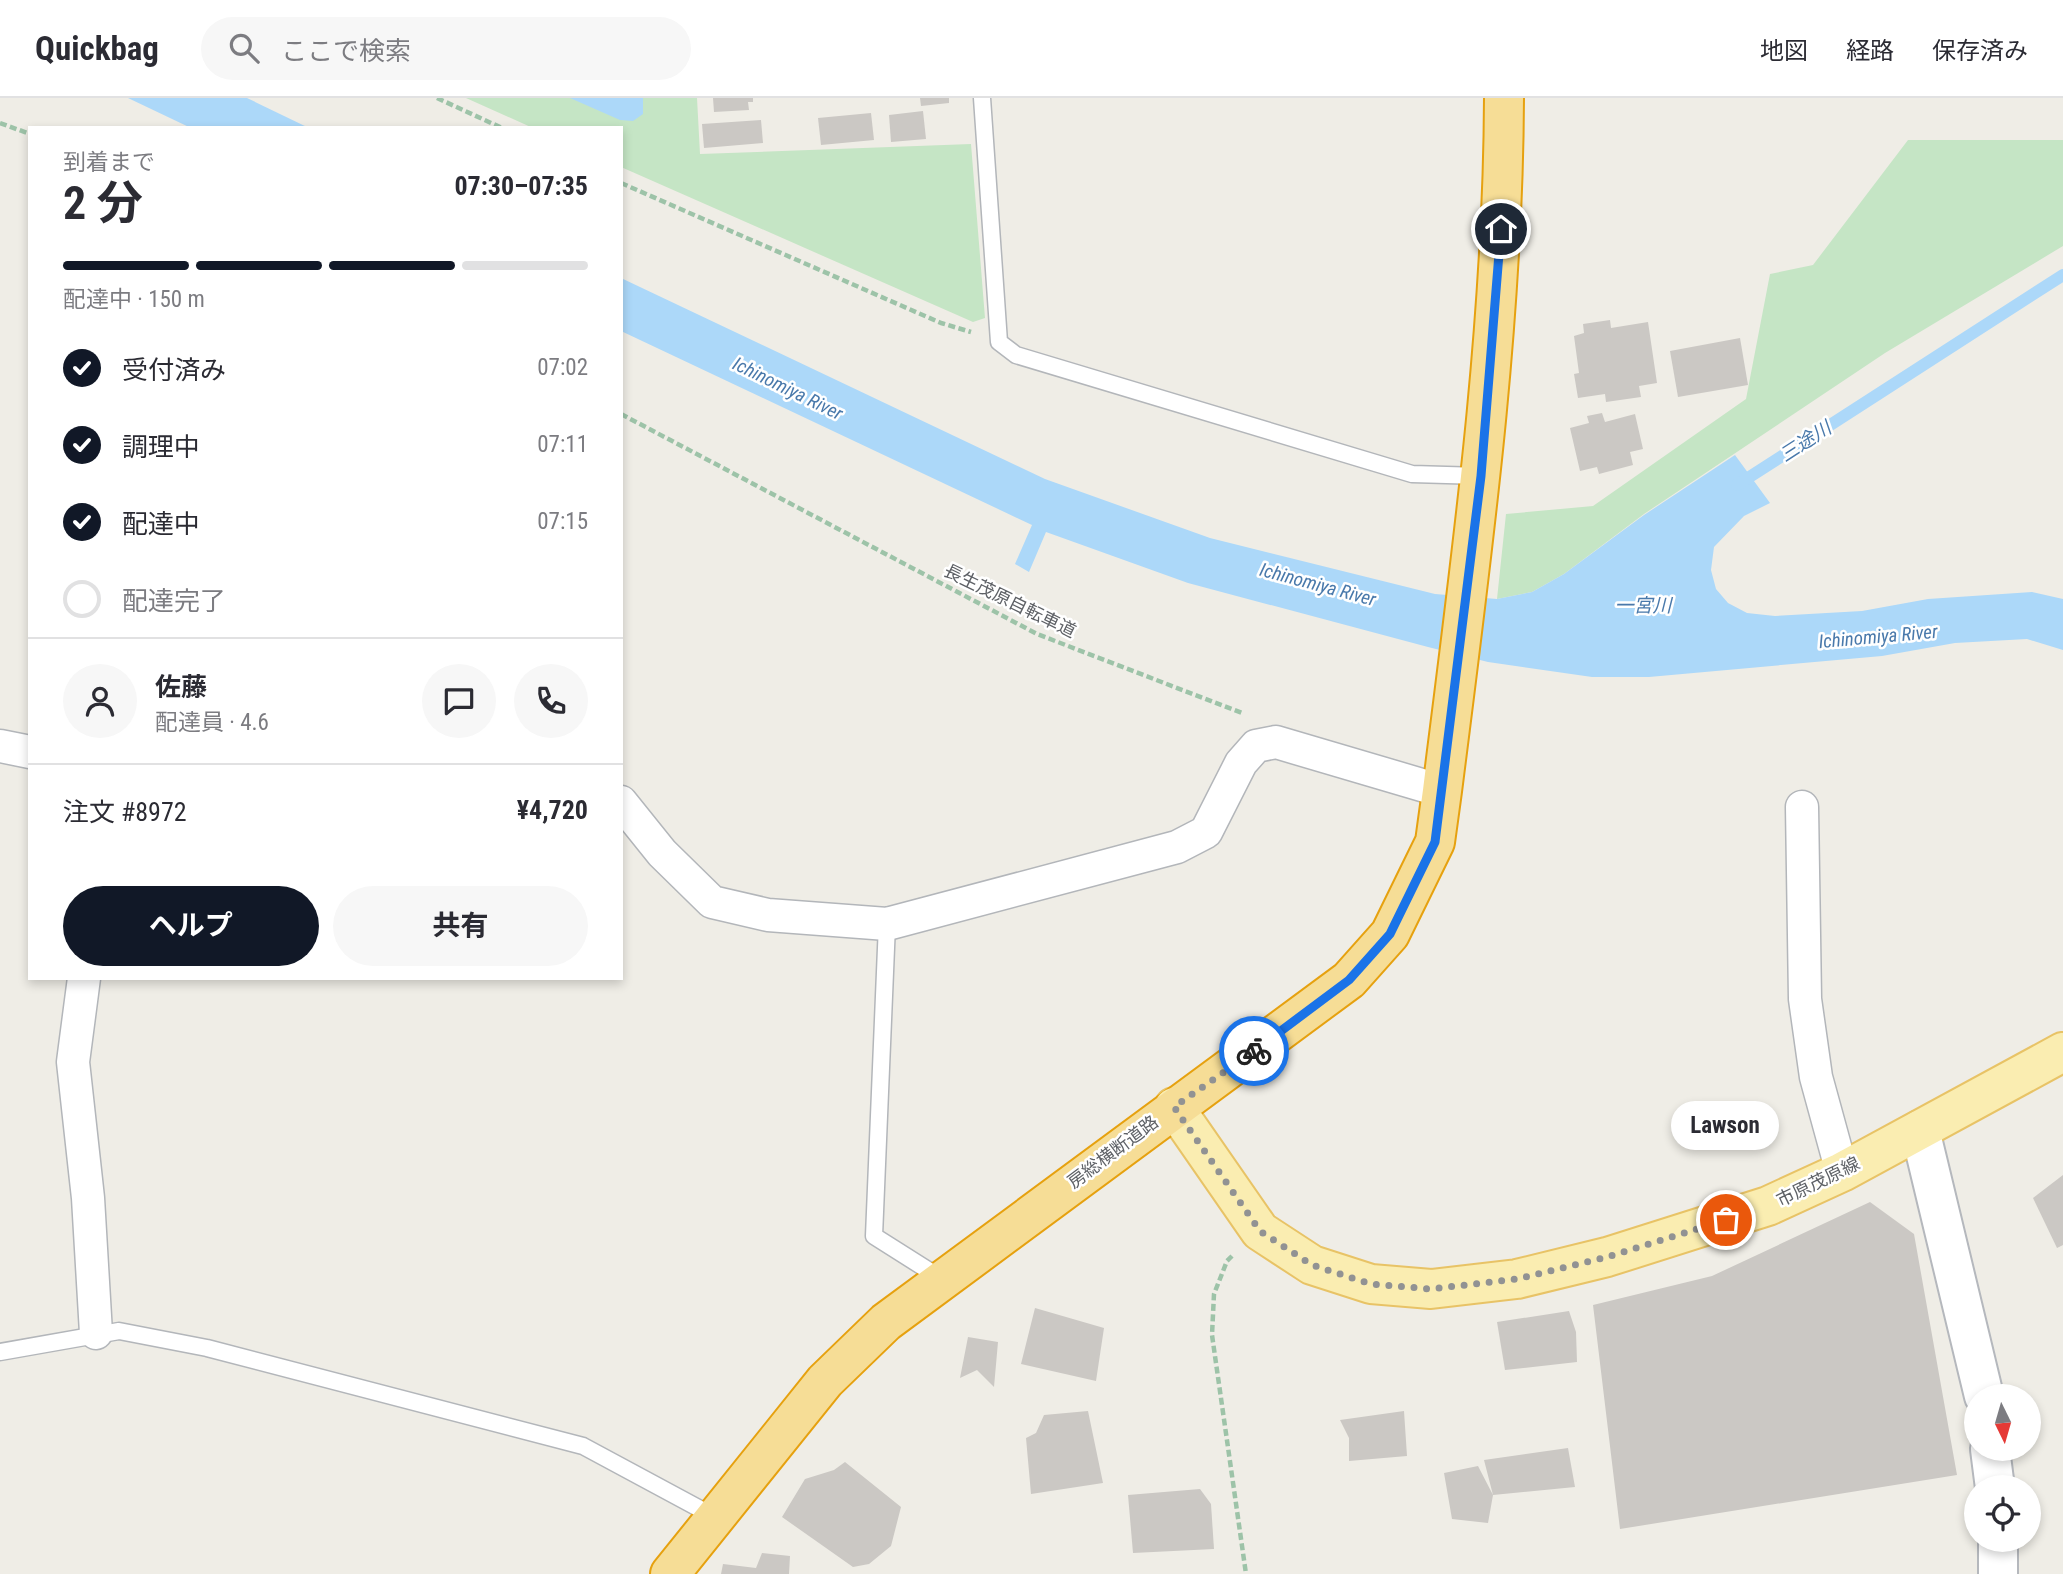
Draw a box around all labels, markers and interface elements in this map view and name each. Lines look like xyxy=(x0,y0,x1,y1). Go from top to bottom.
search box xyxy=(201,17,691,80)
text: Quickbag xyxy=(35,29,159,68)
icon: search xyxy=(225,29,263,67)
text: ここで検索 xyxy=(281,36,411,66)
text: 地図 xyxy=(1760,37,1808,65)
text: 経路 xyxy=(1846,37,1894,65)
text: 保存済み xyxy=(1932,37,2028,65)
text: 到着まで xyxy=(63,149,155,176)
text: 07:30–07:35 xyxy=(454,171,588,201)
text: 2 分 xyxy=(63,176,143,230)
pin xyxy=(1471,199,1531,259)
icon: home xyxy=(1482,210,1520,248)
text: 配達中 · 150 m xyxy=(63,286,205,313)
icon: check xyxy=(63,349,101,387)
water label: Ichinomiya River xyxy=(729,352,847,425)
text: 07:02 xyxy=(537,354,588,381)
text: 受付済み xyxy=(122,355,226,385)
water label: 三途川 xyxy=(1775,415,1837,467)
icon: check xyxy=(63,426,101,464)
text: 07:11 xyxy=(537,431,588,458)
text: 調理中 xyxy=(122,432,200,462)
icon: check xyxy=(63,503,101,541)
text: 07:15 xyxy=(537,508,588,535)
text: 配達中 xyxy=(122,509,200,539)
water label: Ichinomiya River xyxy=(1257,558,1379,611)
street label: 長生茂原自転車道 xyxy=(941,560,1080,642)
text: 配達完了 xyxy=(122,586,226,616)
water label: 一宮川 xyxy=(1614,594,1673,617)
water label: Ichinomiya River xyxy=(1818,620,1939,653)
button: person xyxy=(63,664,137,738)
button: chat xyxy=(422,664,496,738)
button: phone xyxy=(514,664,588,738)
text: 佐藤 xyxy=(155,672,207,702)
text: 配達員 · 4.6 xyxy=(155,709,269,736)
text: ¥4,720 xyxy=(517,795,588,825)
text: 注文 #8972 xyxy=(63,797,187,827)
button: ヘルプ xyxy=(63,886,319,966)
button: 共有 xyxy=(333,886,588,966)
courier xyxy=(1219,1016,1289,1086)
icon: bike xyxy=(1235,1032,1273,1070)
callout: Lawson xyxy=(1672,1101,1780,1150)
street label: 房総横断道路 xyxy=(1063,1111,1162,1192)
text: Lawson xyxy=(1690,1112,1760,1139)
street label: 市原茂原線 xyxy=(1773,1152,1863,1211)
pin xyxy=(1696,1190,1756,1250)
icon: bag xyxy=(1707,1201,1745,1239)
north arrow xyxy=(1964,1384,2040,1461)
map controls xyxy=(1964,1384,2041,1552)
button: locate xyxy=(1964,1475,2041,1552)

